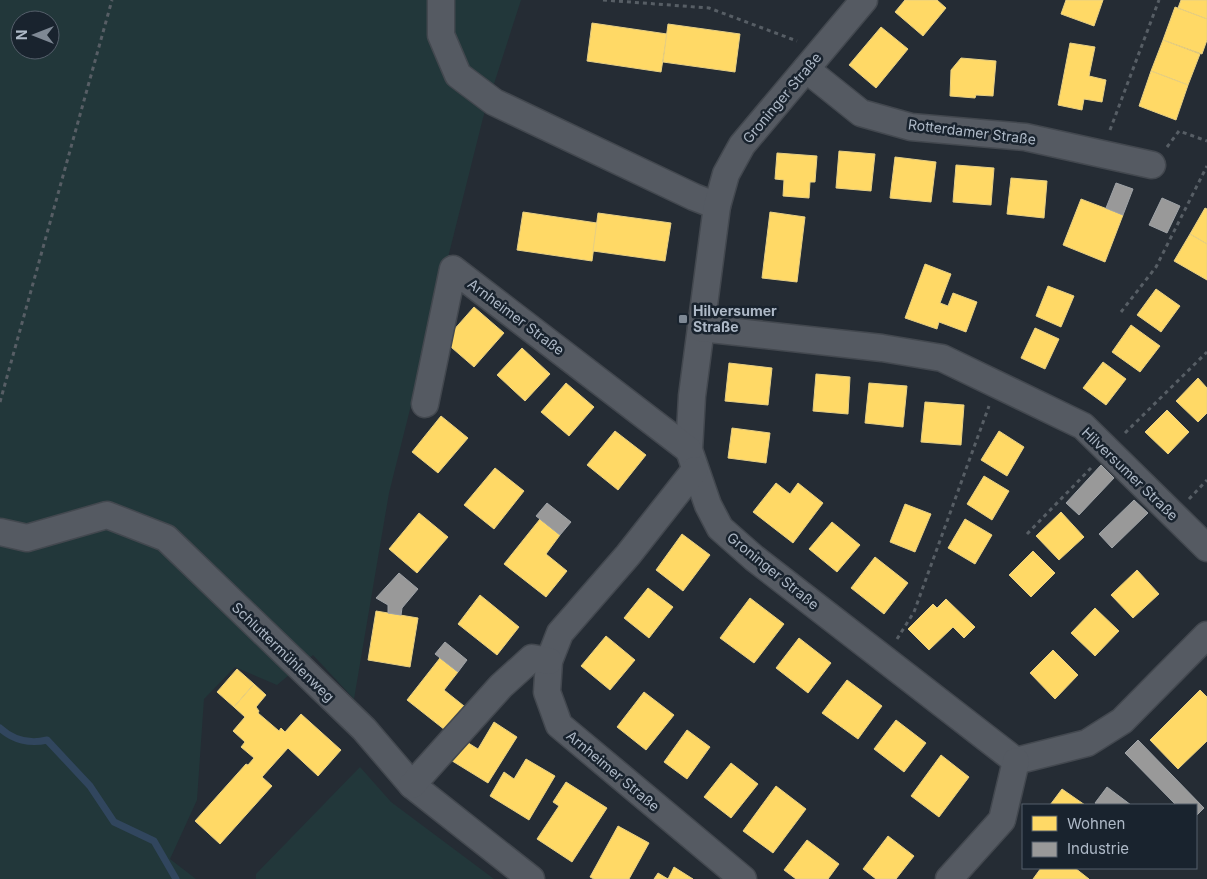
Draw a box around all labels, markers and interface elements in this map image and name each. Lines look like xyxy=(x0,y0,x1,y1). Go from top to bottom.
north arrow xyxy=(10,10,60,60)
text: N xyxy=(13,30,30,40)
street label: Groninger Straße xyxy=(739,49,825,147)
street label: Rotterdamer Straße xyxy=(907,115,1037,148)
street label: Arnheimer Straße xyxy=(465,275,568,358)
place label: Hilversumer Straße xyxy=(693,302,777,335)
marker: Hilversumer Straße xyxy=(677,313,689,325)
street label: Hilversumer Straße xyxy=(1079,423,1182,524)
street label: Groninger Straße xyxy=(724,528,823,613)
street label: Schluttermühlenweg xyxy=(229,598,338,705)
street label: Arnheimer Straße xyxy=(563,727,663,815)
legend xyxy=(1022,804,1197,869)
text: Wohnen xyxy=(1067,814,1125,833)
text: Industrie xyxy=(1067,839,1129,858)

